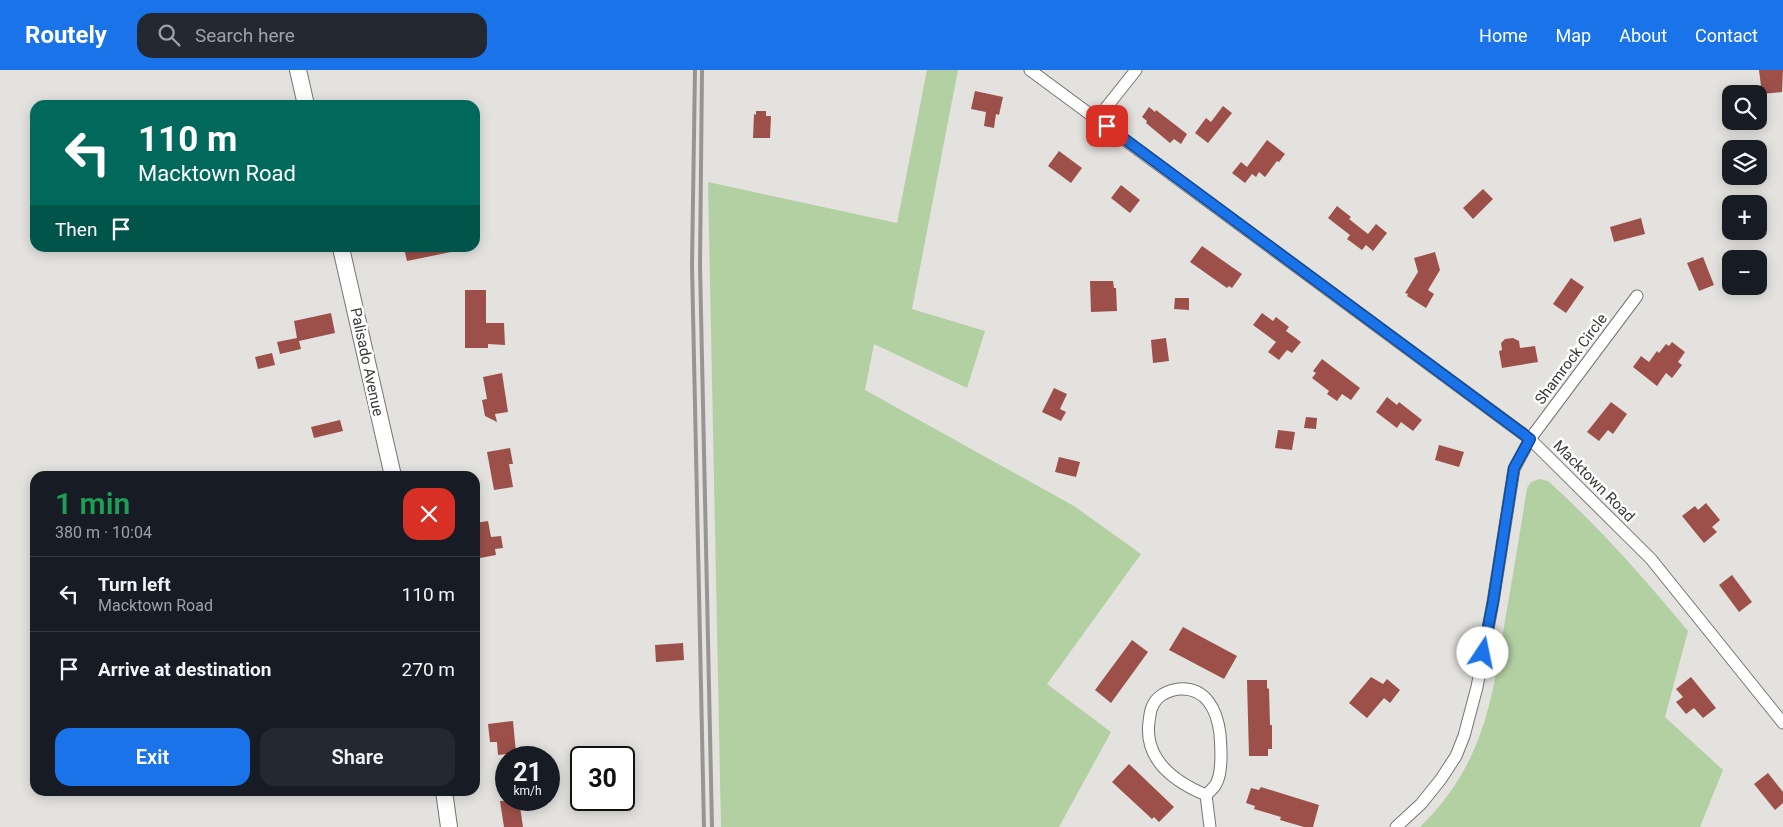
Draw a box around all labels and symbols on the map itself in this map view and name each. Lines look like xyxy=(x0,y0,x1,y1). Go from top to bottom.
pin xyxy=(1086,105,1128,147)
street label: Palisado Avenue xyxy=(347,306,387,418)
street label: Shamrock Circle xyxy=(1531,310,1611,408)
street label: Macktown Road xyxy=(1550,437,1638,525)
position arrow xyxy=(1456,626,1508,678)
speed limit sign: 30 xyxy=(570,746,635,811)

